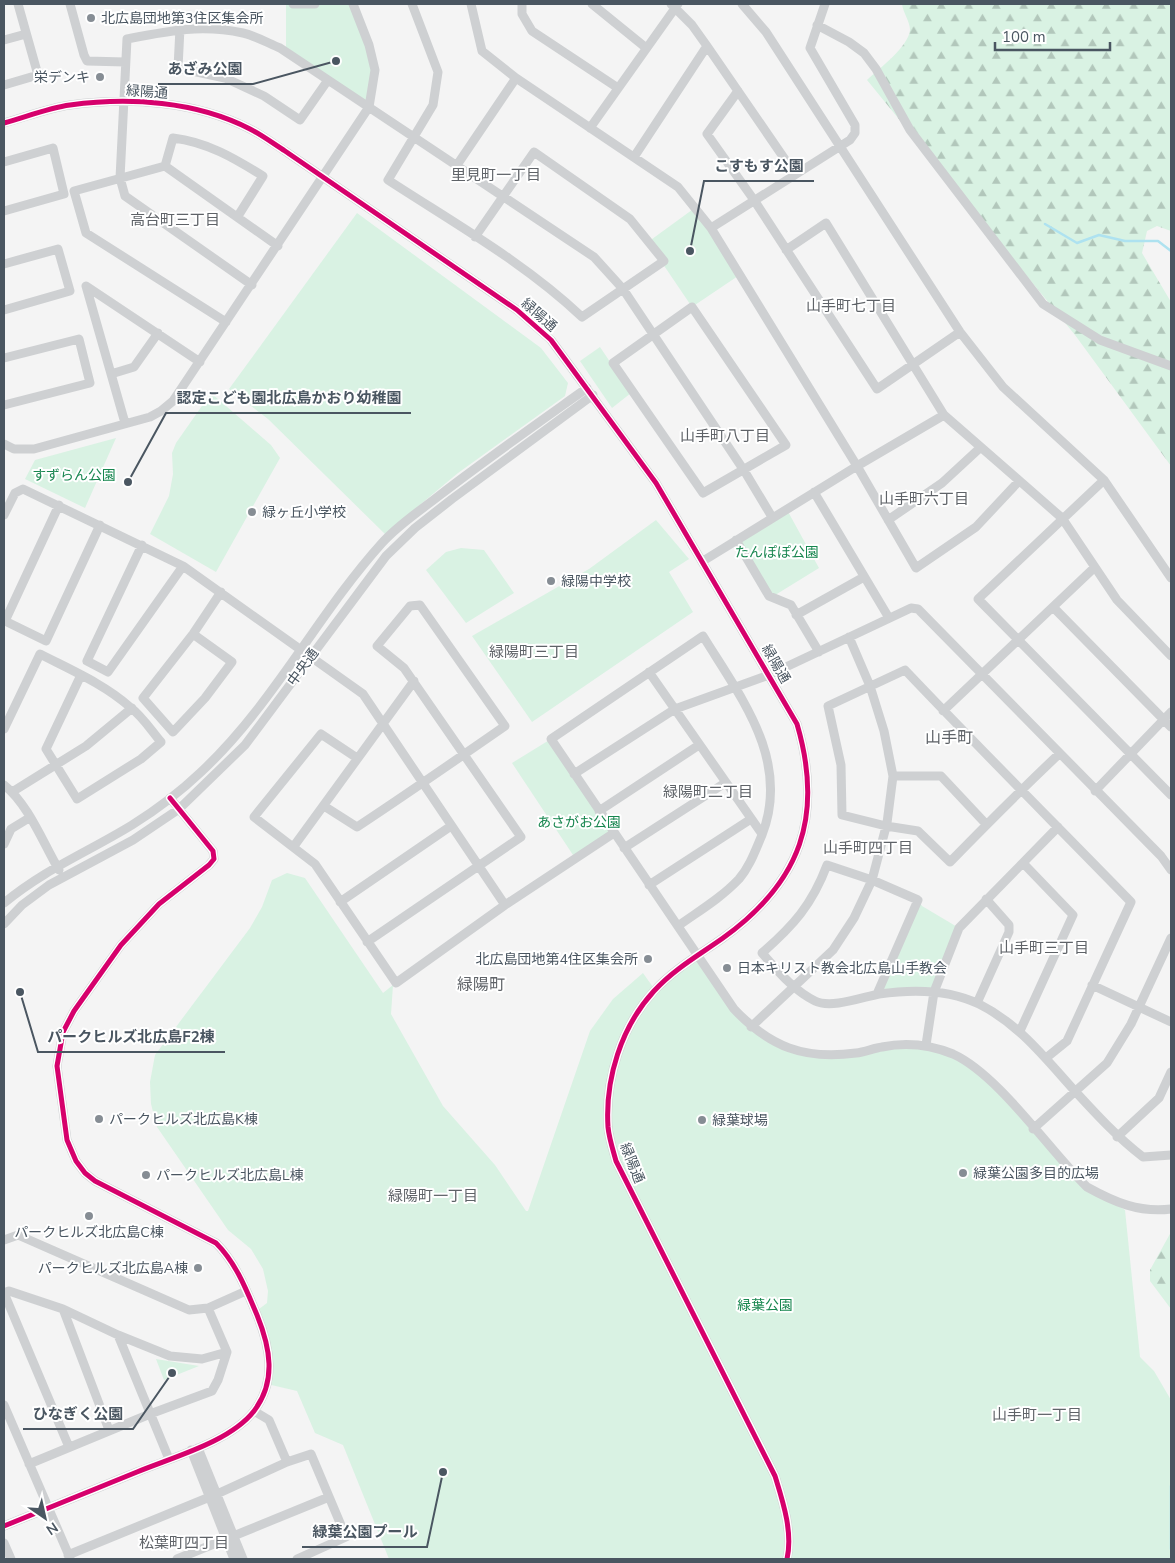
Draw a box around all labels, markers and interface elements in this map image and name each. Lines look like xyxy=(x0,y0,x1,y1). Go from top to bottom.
place label: 北広島団地第3住区集会所 xyxy=(101,9,263,28)
marker: 北広島団地第3住区集会所 xyxy=(85,12,97,24)
scale bar xyxy=(995,20,1110,52)
text: 100 m xyxy=(1002,27,1046,47)
callout: あざみ公園 xyxy=(158,54,253,84)
text: あざみ公園 xyxy=(167,59,243,79)
place label: 栄デンキ xyxy=(34,68,90,87)
marker: 栄デンキ xyxy=(94,71,106,83)
street label: 緑陽通 xyxy=(125,81,169,103)
callout: こすもす公園 xyxy=(704,151,814,181)
text: こすもす公園 xyxy=(714,156,804,176)
district label: 里見町一丁目 xyxy=(451,165,541,185)
district label: 高台町三丁目 xyxy=(130,210,220,230)
street label: 緑陽通 xyxy=(517,294,561,336)
district label: 山手町七丁目 xyxy=(806,296,896,316)
callout: 認定こども園北広島かおり幼稚園 xyxy=(166,383,411,413)
text: 認定こども園北広島かおり幼稚園 xyxy=(176,388,402,408)
district label: 山手町八丁目 xyxy=(680,426,770,446)
park label: すずらん公園 xyxy=(32,466,116,485)
district label: 山手町六丁目 xyxy=(879,489,969,509)
place label: 緑ヶ丘小学校 xyxy=(262,503,346,522)
marker: 緑ヶ丘小学校 xyxy=(246,506,258,518)
park label: たんぽぽ公園 xyxy=(735,543,819,562)
place label: 緑陽中学校 xyxy=(561,572,631,591)
marker: 緑陽中学校 xyxy=(545,575,557,587)
street label: 緑陽通 xyxy=(757,641,795,687)
district label: 緑陽町三丁目 xyxy=(489,642,579,662)
street label: 中央通 xyxy=(283,644,323,690)
district label: 山手町 xyxy=(925,727,973,749)
district label: 緑陽町二丁目 xyxy=(663,782,753,802)
park label: あさがお公園 xyxy=(537,813,621,832)
district label: 山手町四丁目 xyxy=(823,838,913,858)
district label: 山手町三丁目 xyxy=(999,938,1089,958)
place label: 北広島団地第4住区集会所 xyxy=(476,950,638,969)
marker: 北広島団地第4住区集会所 xyxy=(642,953,654,965)
place label: 日本キリスト教会北広島山手教会 xyxy=(737,959,947,978)
marker: 日本キリスト教会北広島山手教会 xyxy=(721,962,733,974)
district label: 緑陽町 xyxy=(457,974,505,996)
callout: パークヒルズ北広島F2棟 xyxy=(38,1022,225,1052)
text: パークヒルズ北広島F2棟 xyxy=(47,1027,215,1047)
place label: パークヒルズ北広島K棟 xyxy=(109,1110,258,1129)
place label: 緑葉球場 xyxy=(712,1111,768,1130)
marker: パークヒルズ北広島K棟 xyxy=(93,1113,105,1125)
marker: 緑葉球場 xyxy=(696,1114,708,1126)
street label: 緑陽通 xyxy=(615,1140,649,1186)
place label: 緑葉公園多目的広場 xyxy=(973,1164,1099,1183)
place label: パークヒルズ北広島L棟 xyxy=(156,1166,304,1185)
marker: 緑葉公園多目的広場 xyxy=(957,1167,969,1179)
marker: パークヒルズ北広島L棟 xyxy=(140,1169,152,1181)
district label: 緑陽町一丁目 xyxy=(388,1186,478,1206)
marker: パークヒルズ北広島C棟 xyxy=(83,1210,95,1222)
place label: パークヒルズ北広島C棟 xyxy=(14,1223,164,1242)
place label: パークヒルズ北広島A棟 xyxy=(38,1259,188,1278)
marker: パークヒルズ北広島A棟 xyxy=(192,1262,204,1274)
park label: 緑葉公園 xyxy=(737,1296,793,1315)
callout: ひなぎく公園 xyxy=(23,1399,133,1429)
text: ひなぎく公園 xyxy=(33,1404,123,1424)
district label: 山手町一丁目 xyxy=(992,1405,1082,1425)
north arrow xyxy=(20,1493,70,1543)
callout: 緑葉公園プール xyxy=(302,1517,427,1547)
text: N xyxy=(42,1518,62,1539)
text: 緑葉公園プール xyxy=(312,1522,418,1542)
district label: 松葉町四丁目 xyxy=(139,1533,229,1553)

